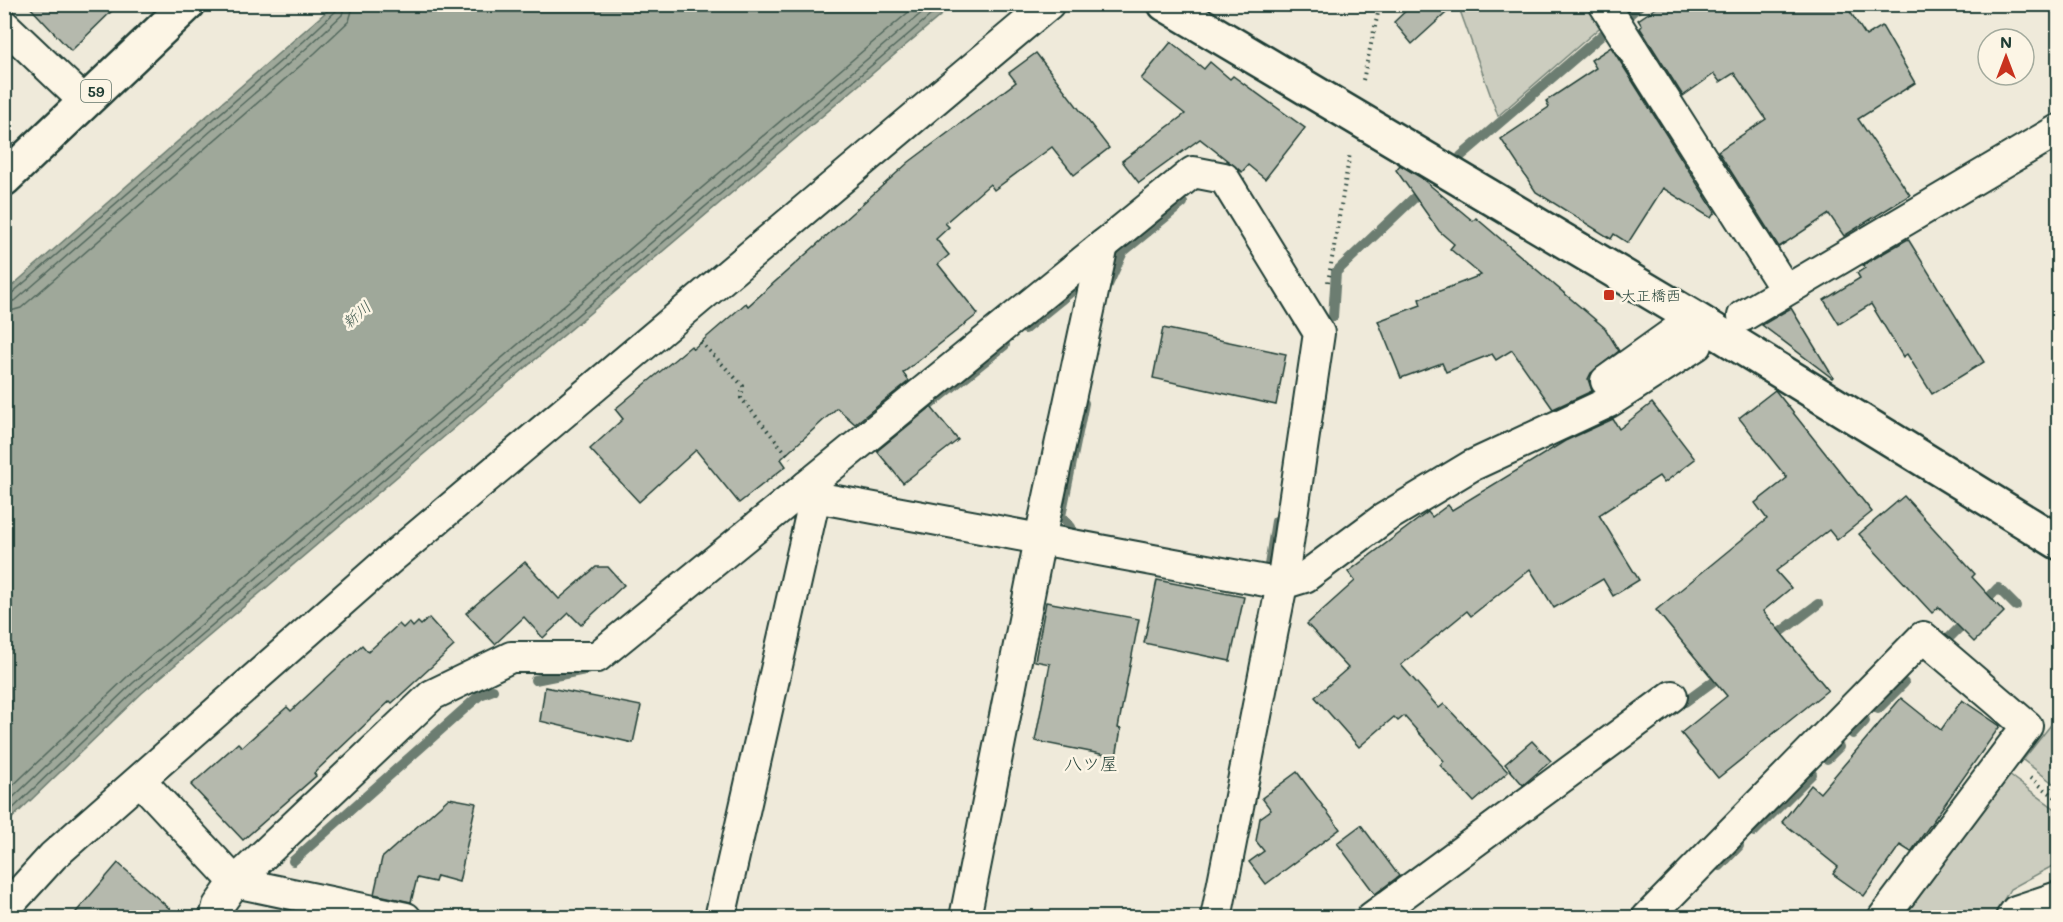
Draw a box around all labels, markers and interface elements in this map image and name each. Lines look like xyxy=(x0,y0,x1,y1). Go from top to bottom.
north arrow xyxy=(1976,27,2036,87)
text: N xyxy=(2000,31,2012,52)
road number: 59 xyxy=(81,80,111,102)
place label: 大正橋西 xyxy=(1621,285,1681,305)
marker: 大正橋西 xyxy=(1602,288,1616,302)
water label: 新川 xyxy=(337,296,375,332)
district label: 八ツ屋 xyxy=(1064,751,1118,775)

